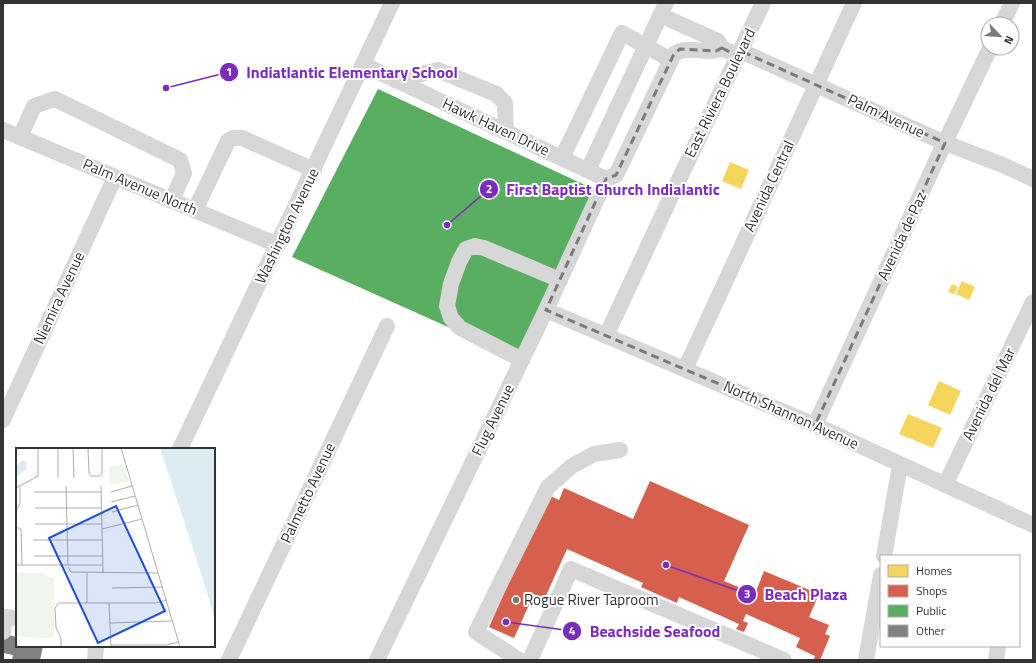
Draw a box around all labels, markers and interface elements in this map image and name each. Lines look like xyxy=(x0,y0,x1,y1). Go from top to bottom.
north arrow xyxy=(980,16,1020,56)
street label: East Riviera Boulevard xyxy=(678,24,761,161)
text: N xyxy=(1000,33,1018,47)
callout: Indiatlantic Elementary School xyxy=(219,58,466,86)
text: Indiatlantic Elementary School xyxy=(246,60,458,84)
text: 1 xyxy=(226,62,232,81)
street label: Palm Avenue xyxy=(844,88,928,143)
street label: Hawk Haven Drive xyxy=(439,92,554,161)
street label: Avenida Central xyxy=(737,136,800,235)
street label: Palm Avenue North xyxy=(79,152,201,221)
street label: Washington Avenue xyxy=(249,164,325,288)
callout: First Baptist Church Indialantic xyxy=(479,175,728,203)
text: First Baptist Church Indialantic xyxy=(506,177,720,201)
text: 2 xyxy=(486,179,492,198)
street label: Avenida de Paz xyxy=(871,188,932,284)
street label: Niemira Avenue xyxy=(27,248,90,348)
street label: Avenida del Mar xyxy=(956,343,1021,444)
street label: North Shannon Avenue xyxy=(720,374,862,455)
street label: Flug Avenue xyxy=(465,380,520,460)
street label: Palmetto Avenue xyxy=(274,439,341,547)
inset map xyxy=(16,448,215,647)
legend xyxy=(880,555,1020,647)
text: Homes xyxy=(916,561,952,580)
callout: Beach Plaza xyxy=(737,580,856,608)
text: Shops xyxy=(916,581,948,600)
text: Beach Plaza xyxy=(765,582,847,606)
text: 3 xyxy=(744,584,750,603)
place label: Rogue River Taproom xyxy=(524,588,659,611)
marker: Rogue River Taproom xyxy=(511,595,521,605)
text: Public xyxy=(916,601,946,620)
callout: Beachside Seafood xyxy=(562,617,729,645)
text: Beachside Seafood xyxy=(590,619,720,643)
text: 4 xyxy=(569,621,576,640)
text: Other xyxy=(916,621,945,640)

